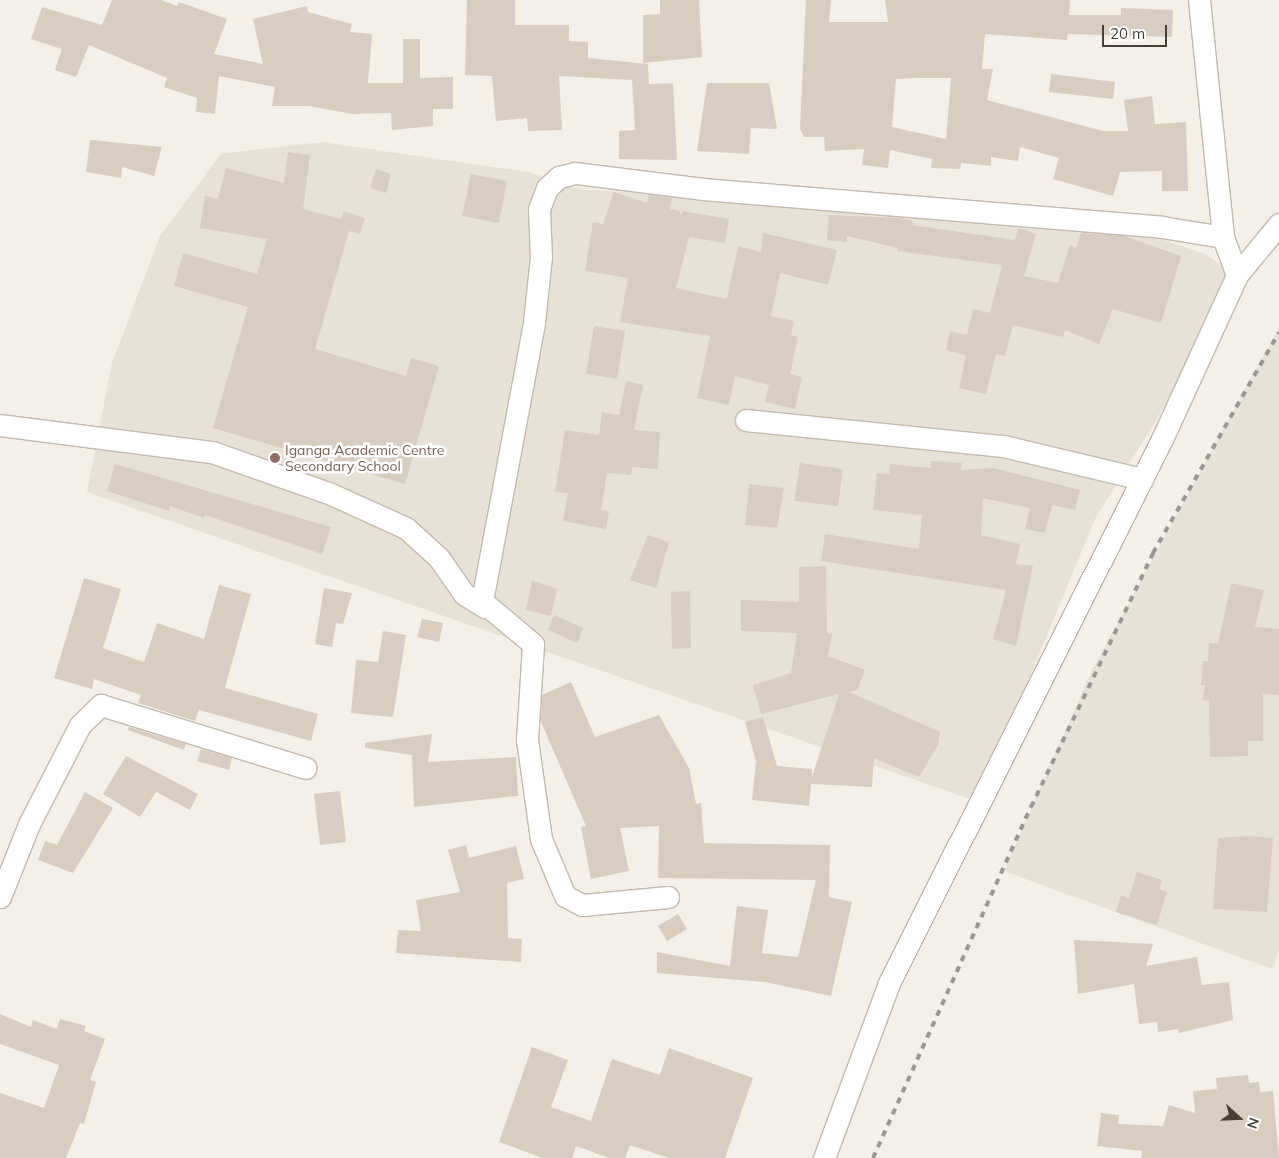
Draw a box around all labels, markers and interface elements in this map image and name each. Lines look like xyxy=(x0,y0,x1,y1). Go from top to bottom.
scale bar xyxy=(1104,15,1169,47)
text: 20 m xyxy=(1110,24,1145,43)
place label: Iganga Academic Centre Secondary School xyxy=(285,442,444,474)
marker: Iganga Academic Centre Secondary School xyxy=(269,452,281,464)
north arrow xyxy=(1214,1093,1264,1143)
text: N xyxy=(1243,1115,1263,1131)

